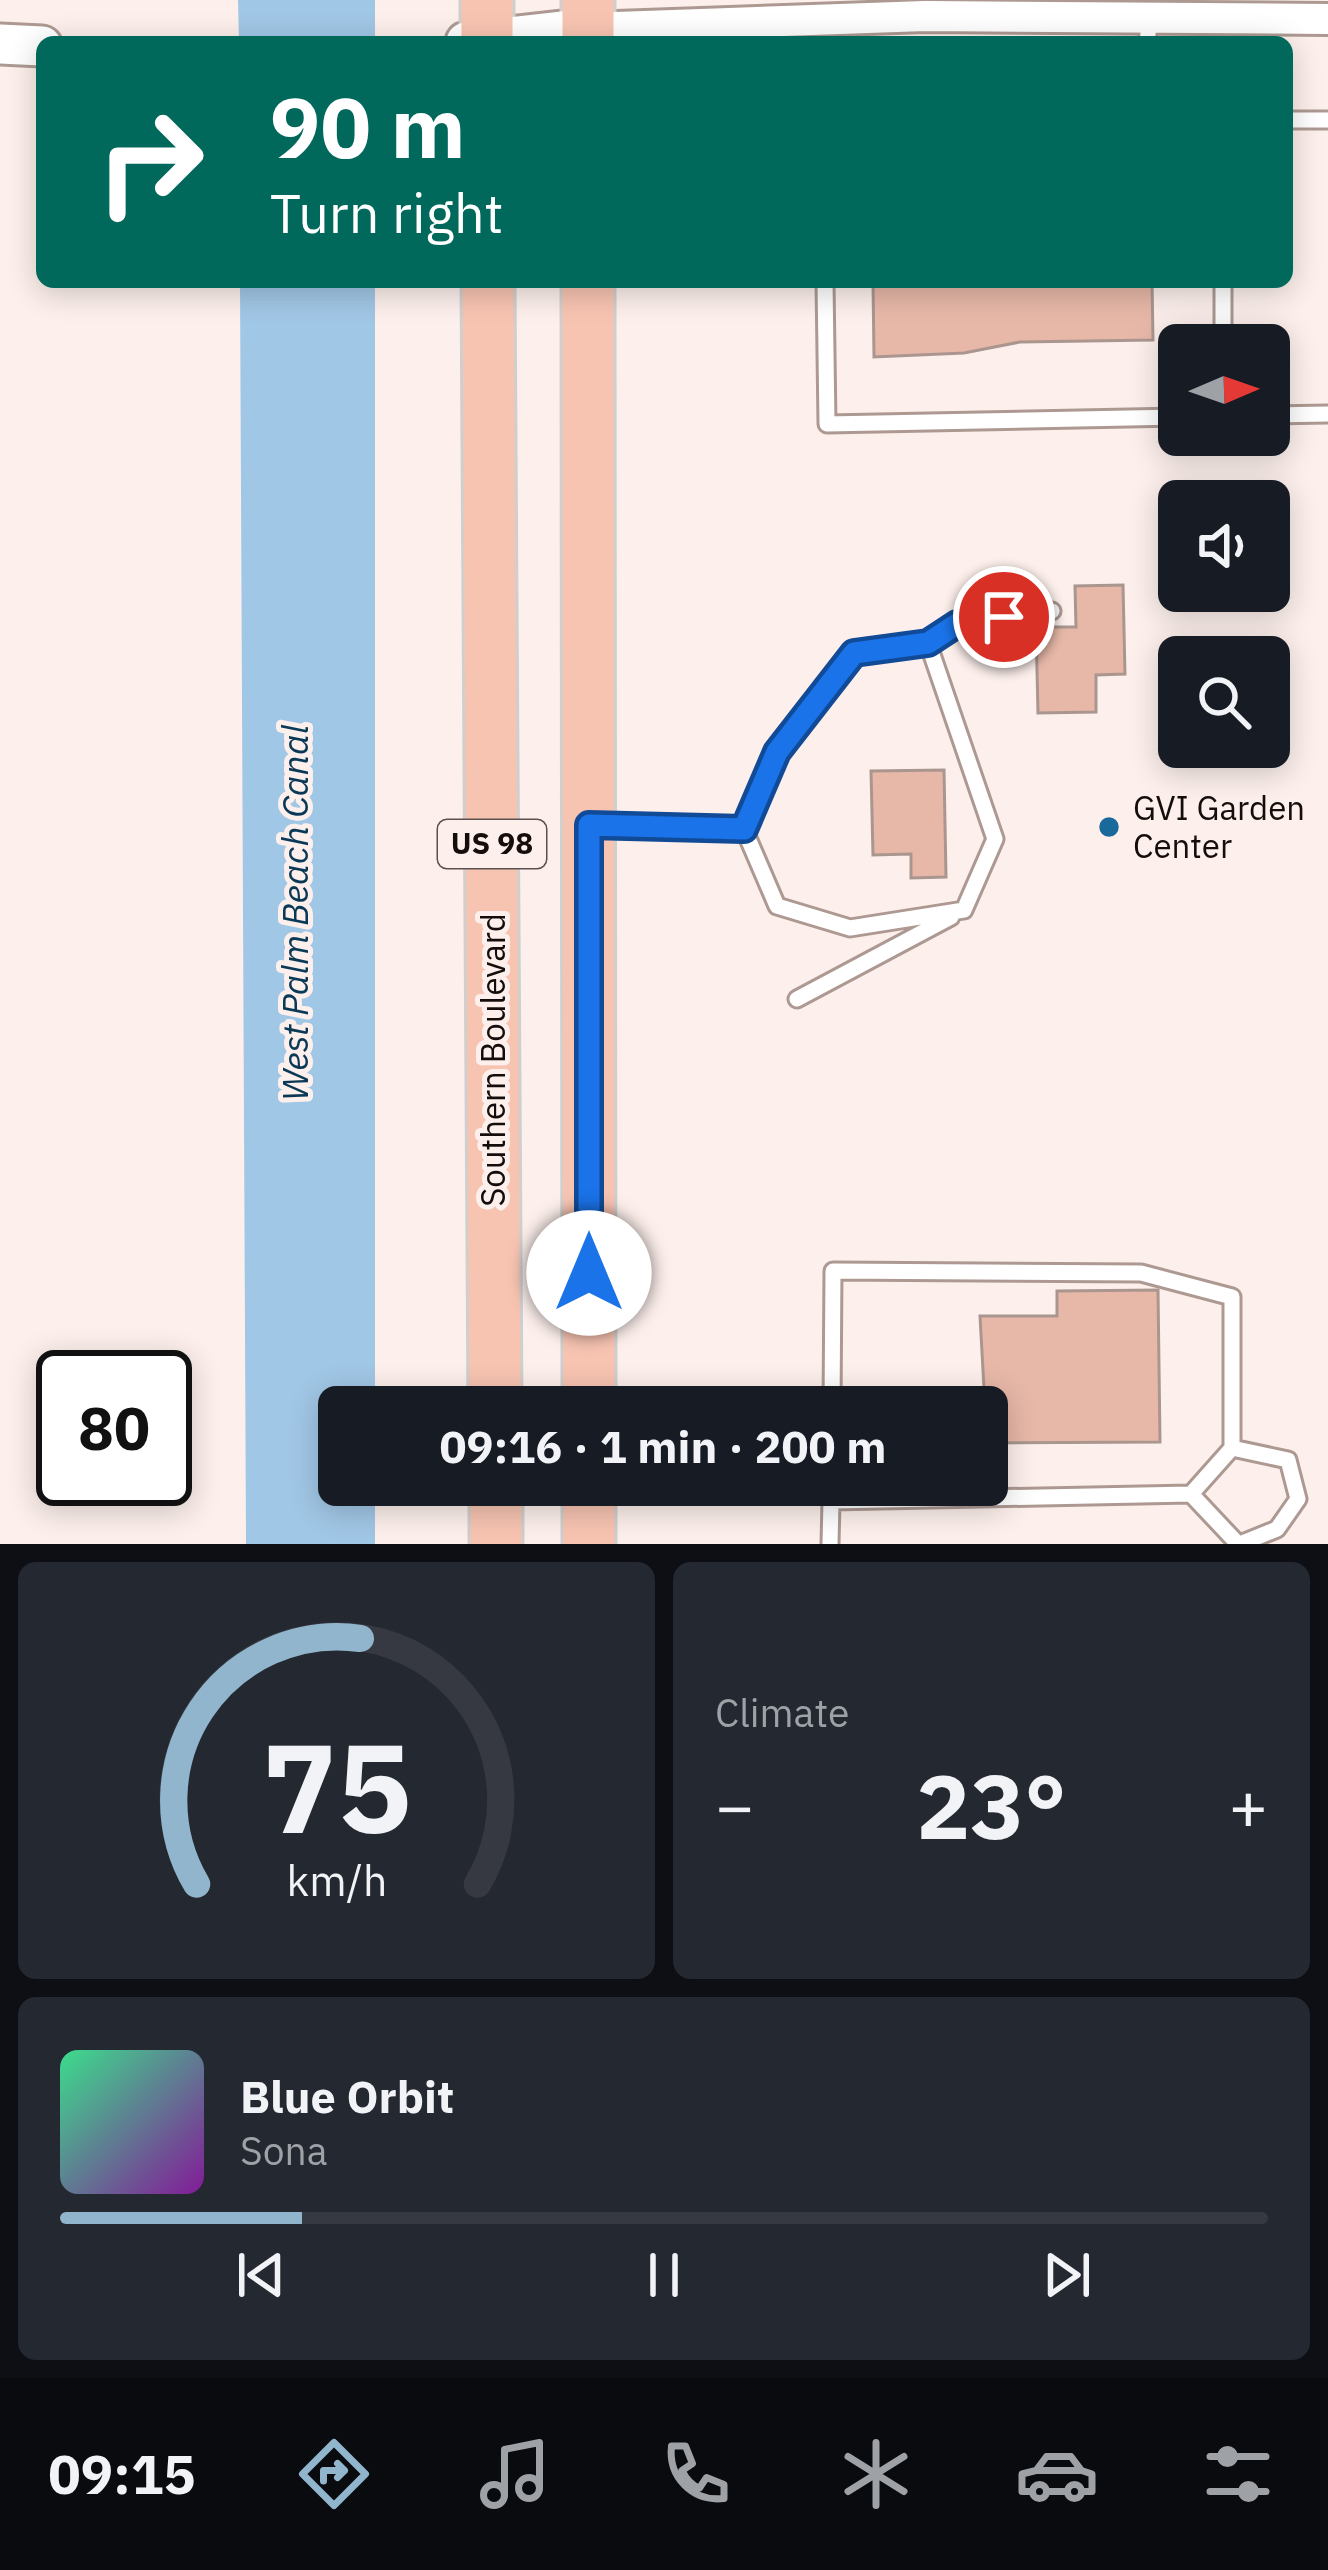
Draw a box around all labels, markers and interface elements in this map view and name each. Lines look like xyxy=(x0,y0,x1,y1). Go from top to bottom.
text: 90 m xyxy=(270,72,466,181)
icon: right xyxy=(72,84,228,240)
text: Turn right xyxy=(270,178,504,248)
north arrow xyxy=(1158,324,1290,456)
map controls xyxy=(1158,324,1290,768)
button: sound xyxy=(1158,480,1290,612)
pin xyxy=(953,566,1055,668)
icon: arrive xyxy=(971,584,1037,650)
button: search xyxy=(1158,636,1290,768)
water label: West Palm Beach Canal xyxy=(271,724,318,1101)
place label: GVI Garden Center xyxy=(1133,786,1305,867)
marker: GVI Garden Center xyxy=(1096,814,1122,840)
road number: US 98 xyxy=(438,820,546,868)
street label: Southern Boulevard xyxy=(471,913,514,1207)
position arrow xyxy=(526,1210,652,1336)
speed limit sign: 80 xyxy=(36,1350,192,1506)
text: 09:16 · 1 min · 200 m xyxy=(440,1417,886,1475)
text: Climate xyxy=(715,1687,849,1738)
text: 75 xyxy=(262,1705,411,1867)
text: 23° xyxy=(916,1747,1067,1864)
text: − xyxy=(715,1762,755,1848)
text: + xyxy=(1228,1762,1268,1848)
text: km/h xyxy=(286,1851,387,1907)
text: Blue Orbit xyxy=(240,2067,454,2125)
text: Sona xyxy=(240,2125,327,2176)
icon: previous xyxy=(228,2242,294,2308)
icon: pause xyxy=(631,2242,697,2308)
icon: next xyxy=(1034,2242,1100,2308)
icon: directions xyxy=(292,2432,376,2516)
icon: music xyxy=(473,2432,557,2516)
icon: phone xyxy=(654,2432,738,2516)
icon: climate xyxy=(834,2432,918,2516)
icon: car xyxy=(1015,2432,1099,2516)
icon: filters xyxy=(1196,2432,1280,2516)
text: 09:15 xyxy=(48,2439,196,2509)

